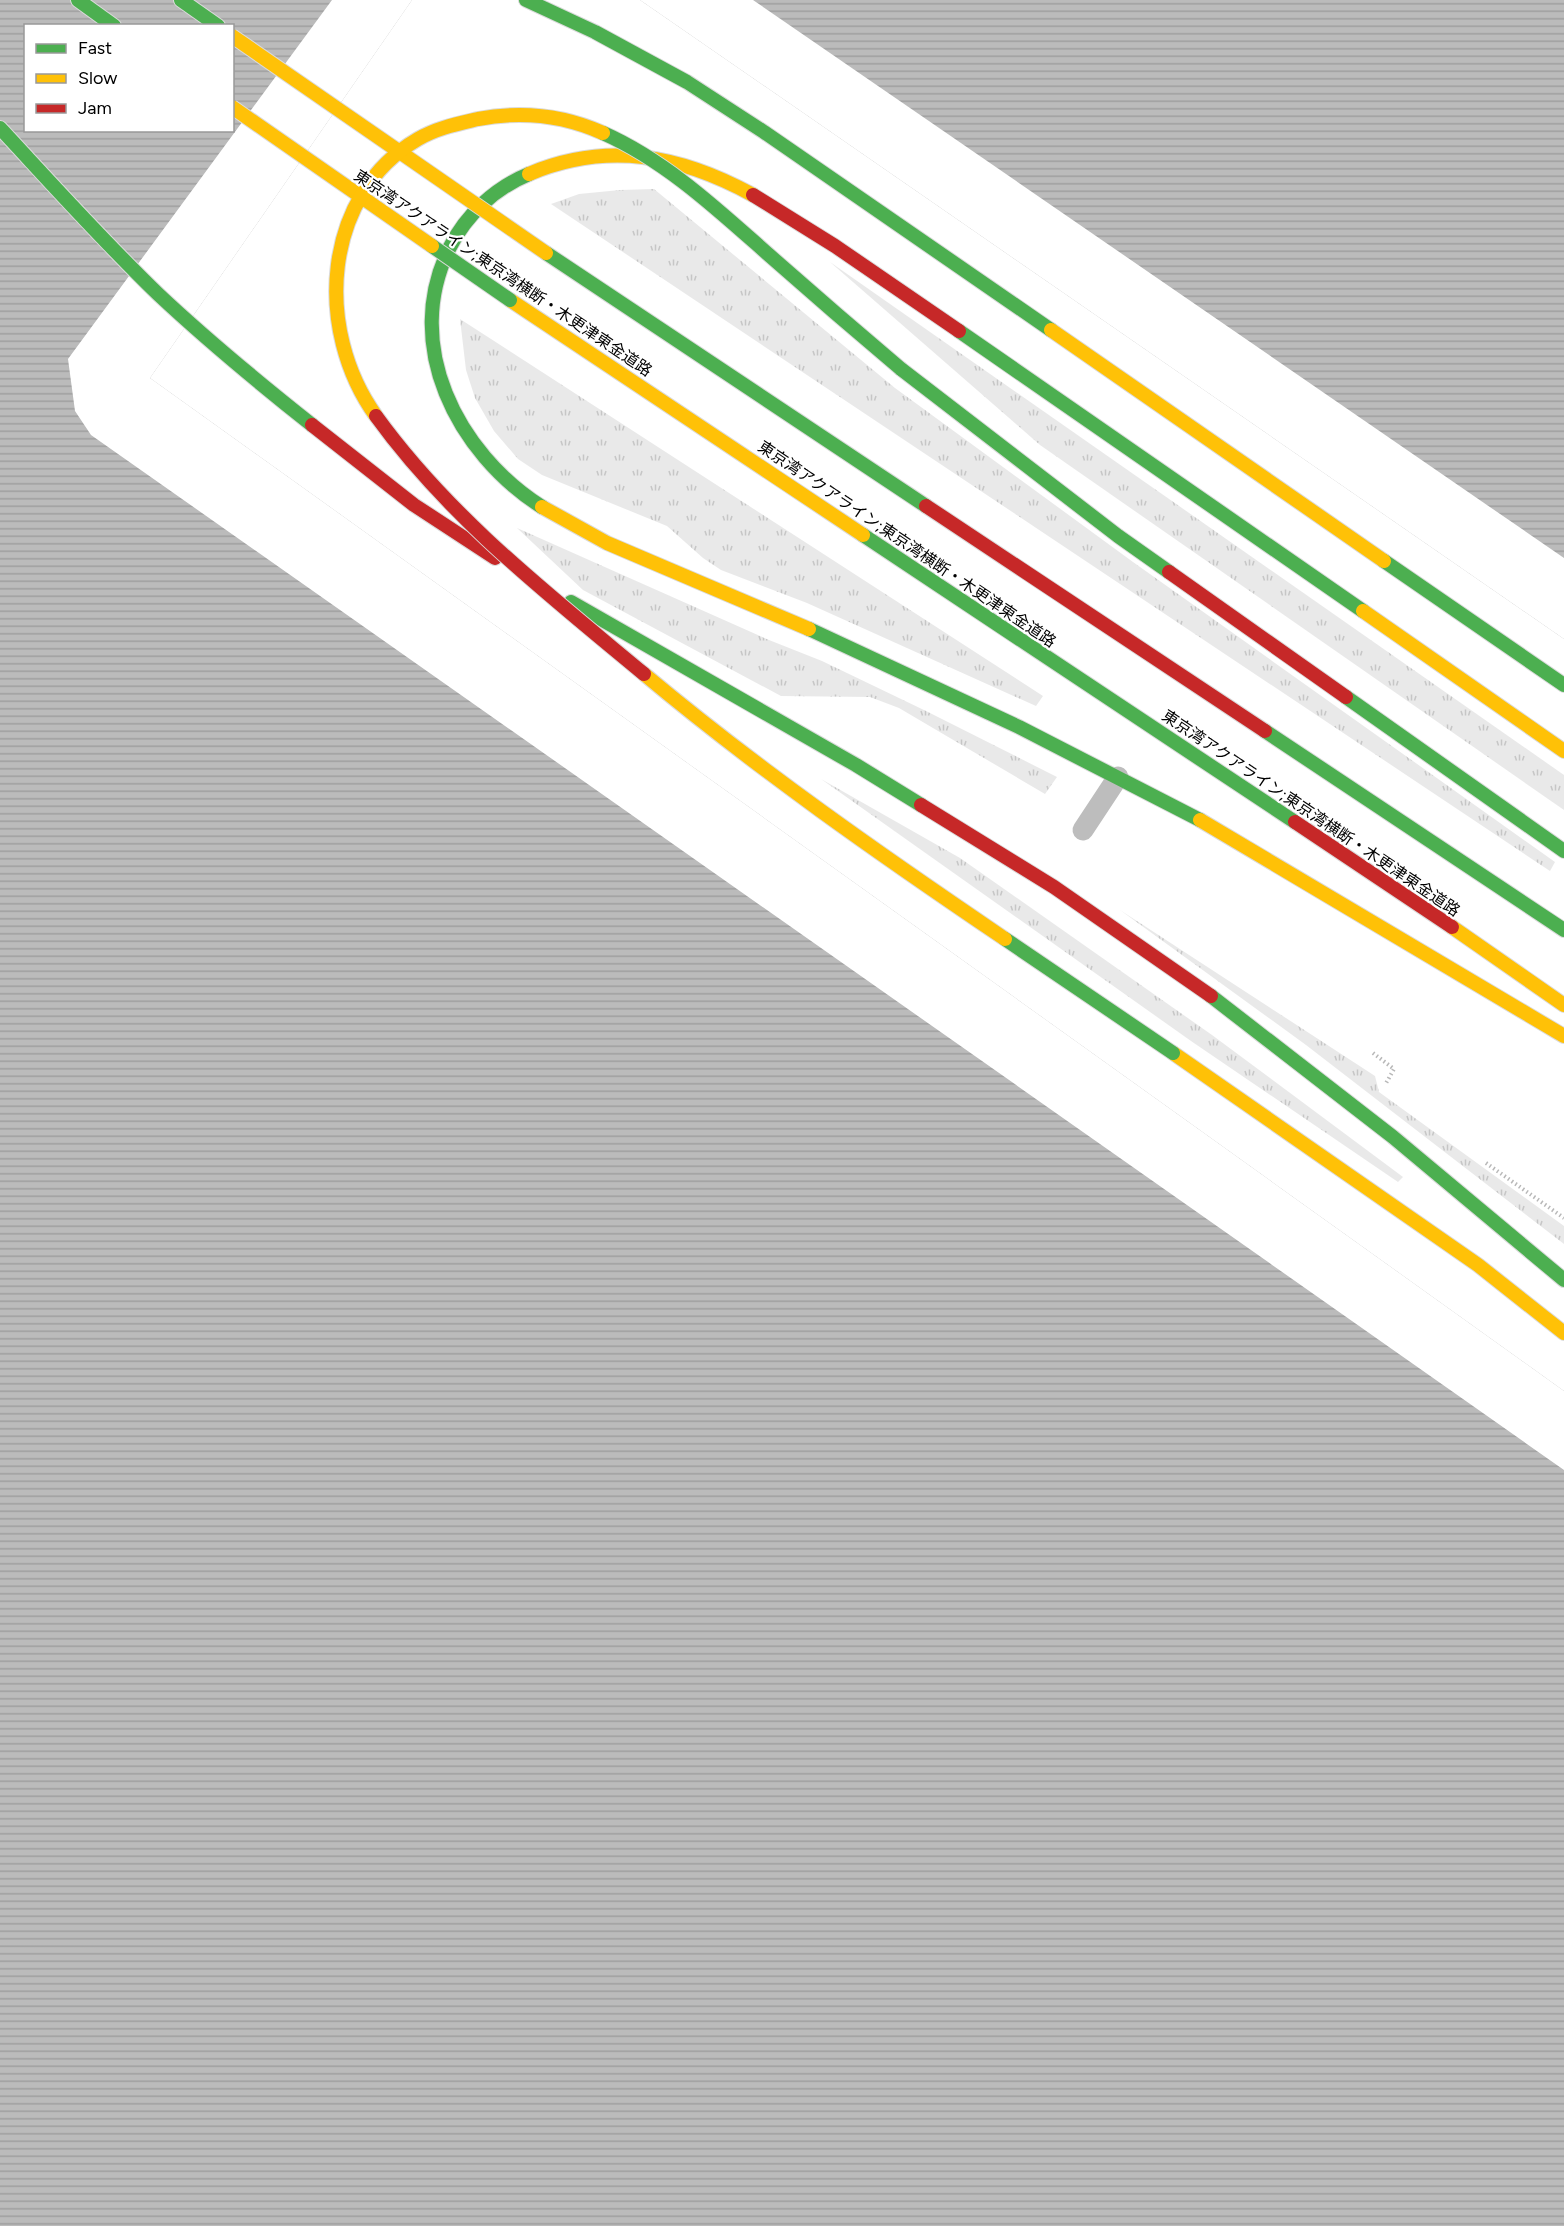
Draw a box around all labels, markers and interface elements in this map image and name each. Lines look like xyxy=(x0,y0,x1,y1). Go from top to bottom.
legend xyxy=(24,24,234,132)
text: Fast xyxy=(78,37,112,59)
text: Slow xyxy=(78,67,117,89)
text: Jam xyxy=(78,97,112,119)
street label: 東京湾アクアライン;東京湾横断・木更津東金道路 xyxy=(350,166,656,380)
street label: 東京湾アクアライン;東京湾横断・木更津東金道路 xyxy=(754,437,1060,651)
street label: 東京湾アクアライン;東京湾横断・木更津東金道路 xyxy=(1158,706,1464,920)

